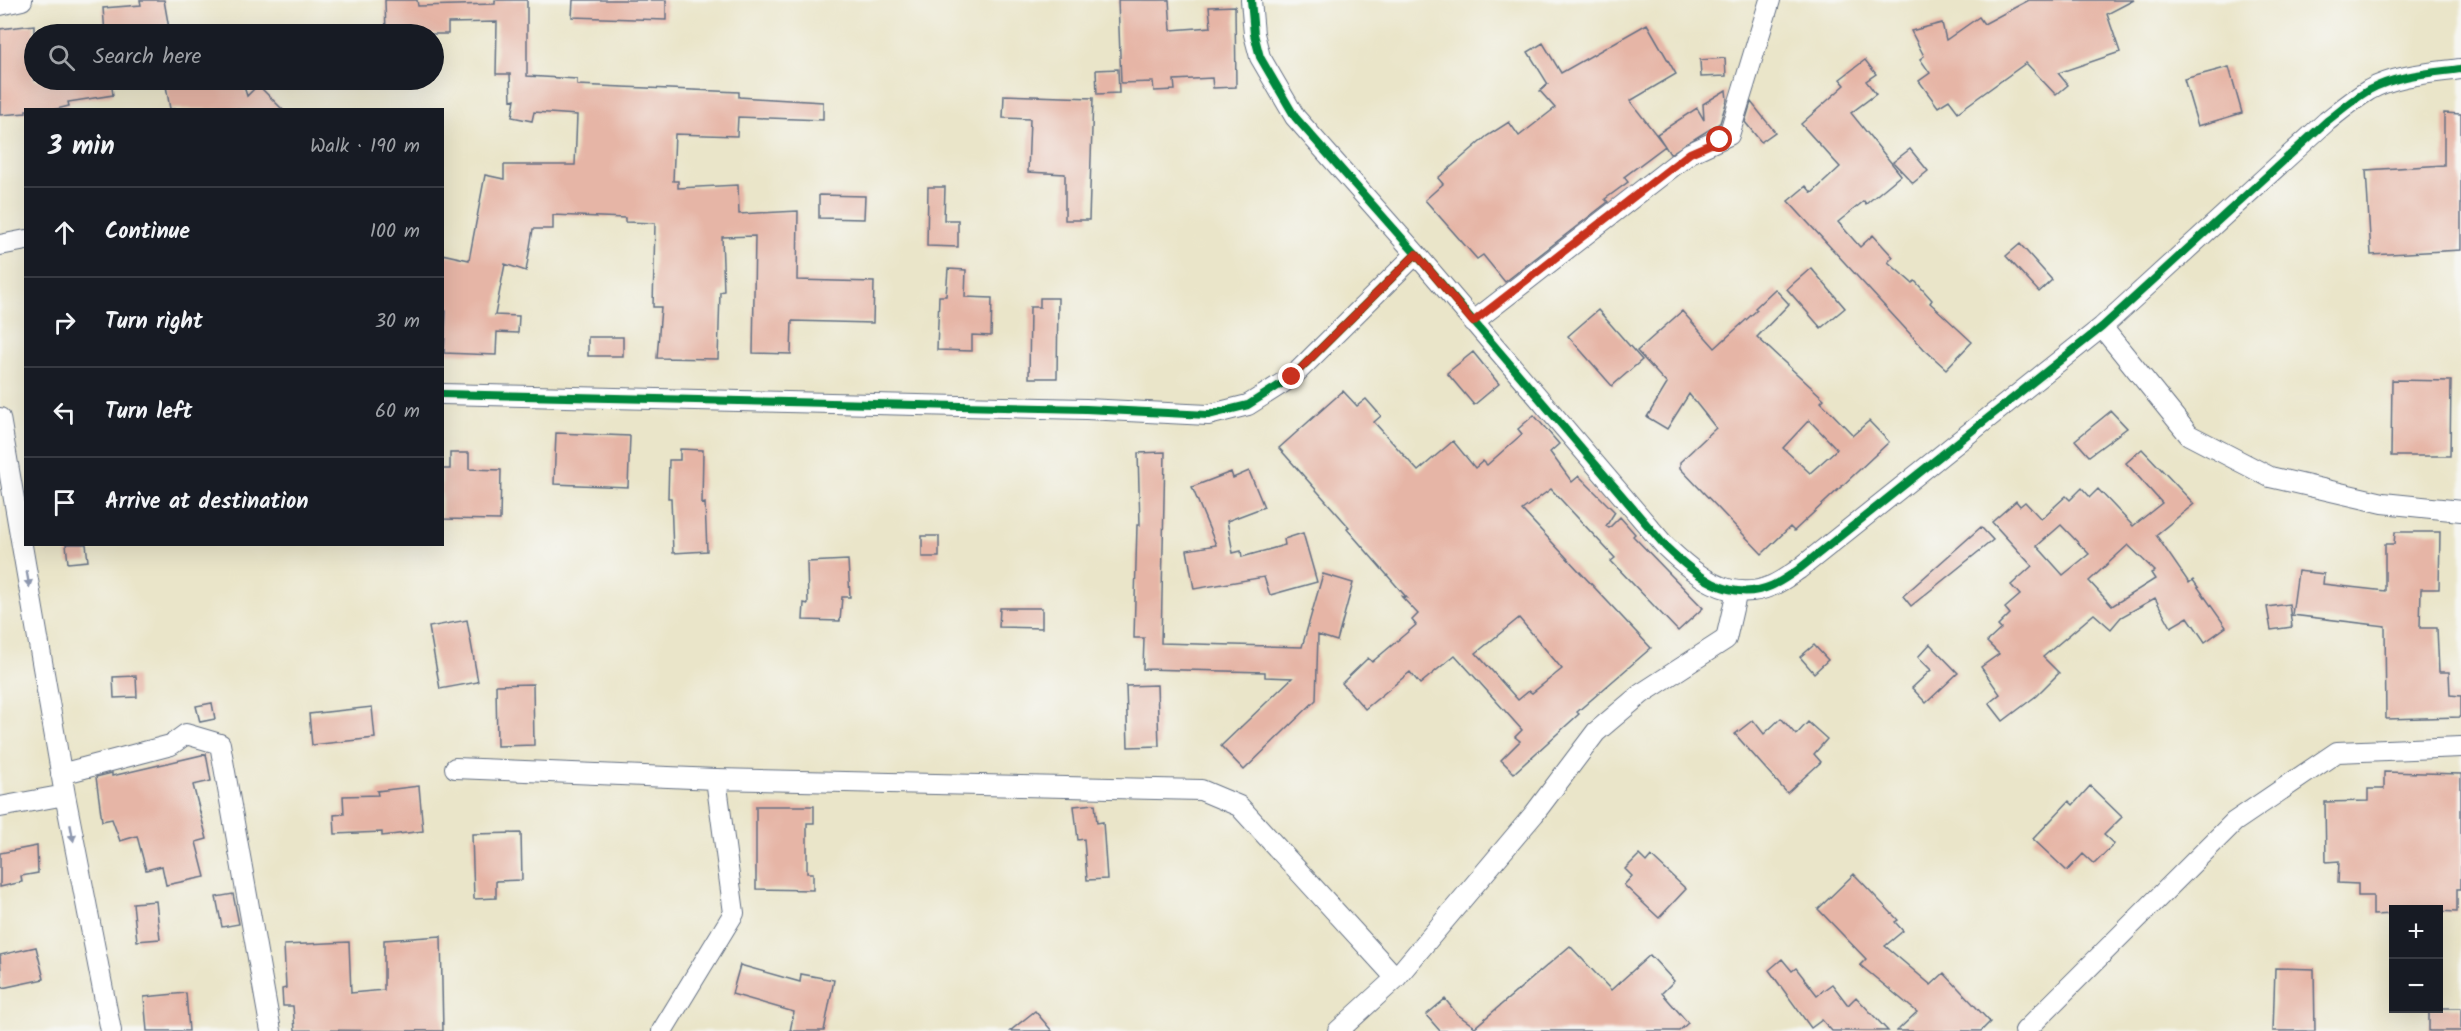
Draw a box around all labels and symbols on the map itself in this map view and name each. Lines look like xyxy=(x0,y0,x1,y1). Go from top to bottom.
route start xyxy=(1706,126,1732,152)
route end xyxy=(1278,363,1304,389)
one-way arrow xyxy=(24,570,33,589)
one-way arrow xyxy=(68,824,77,843)

